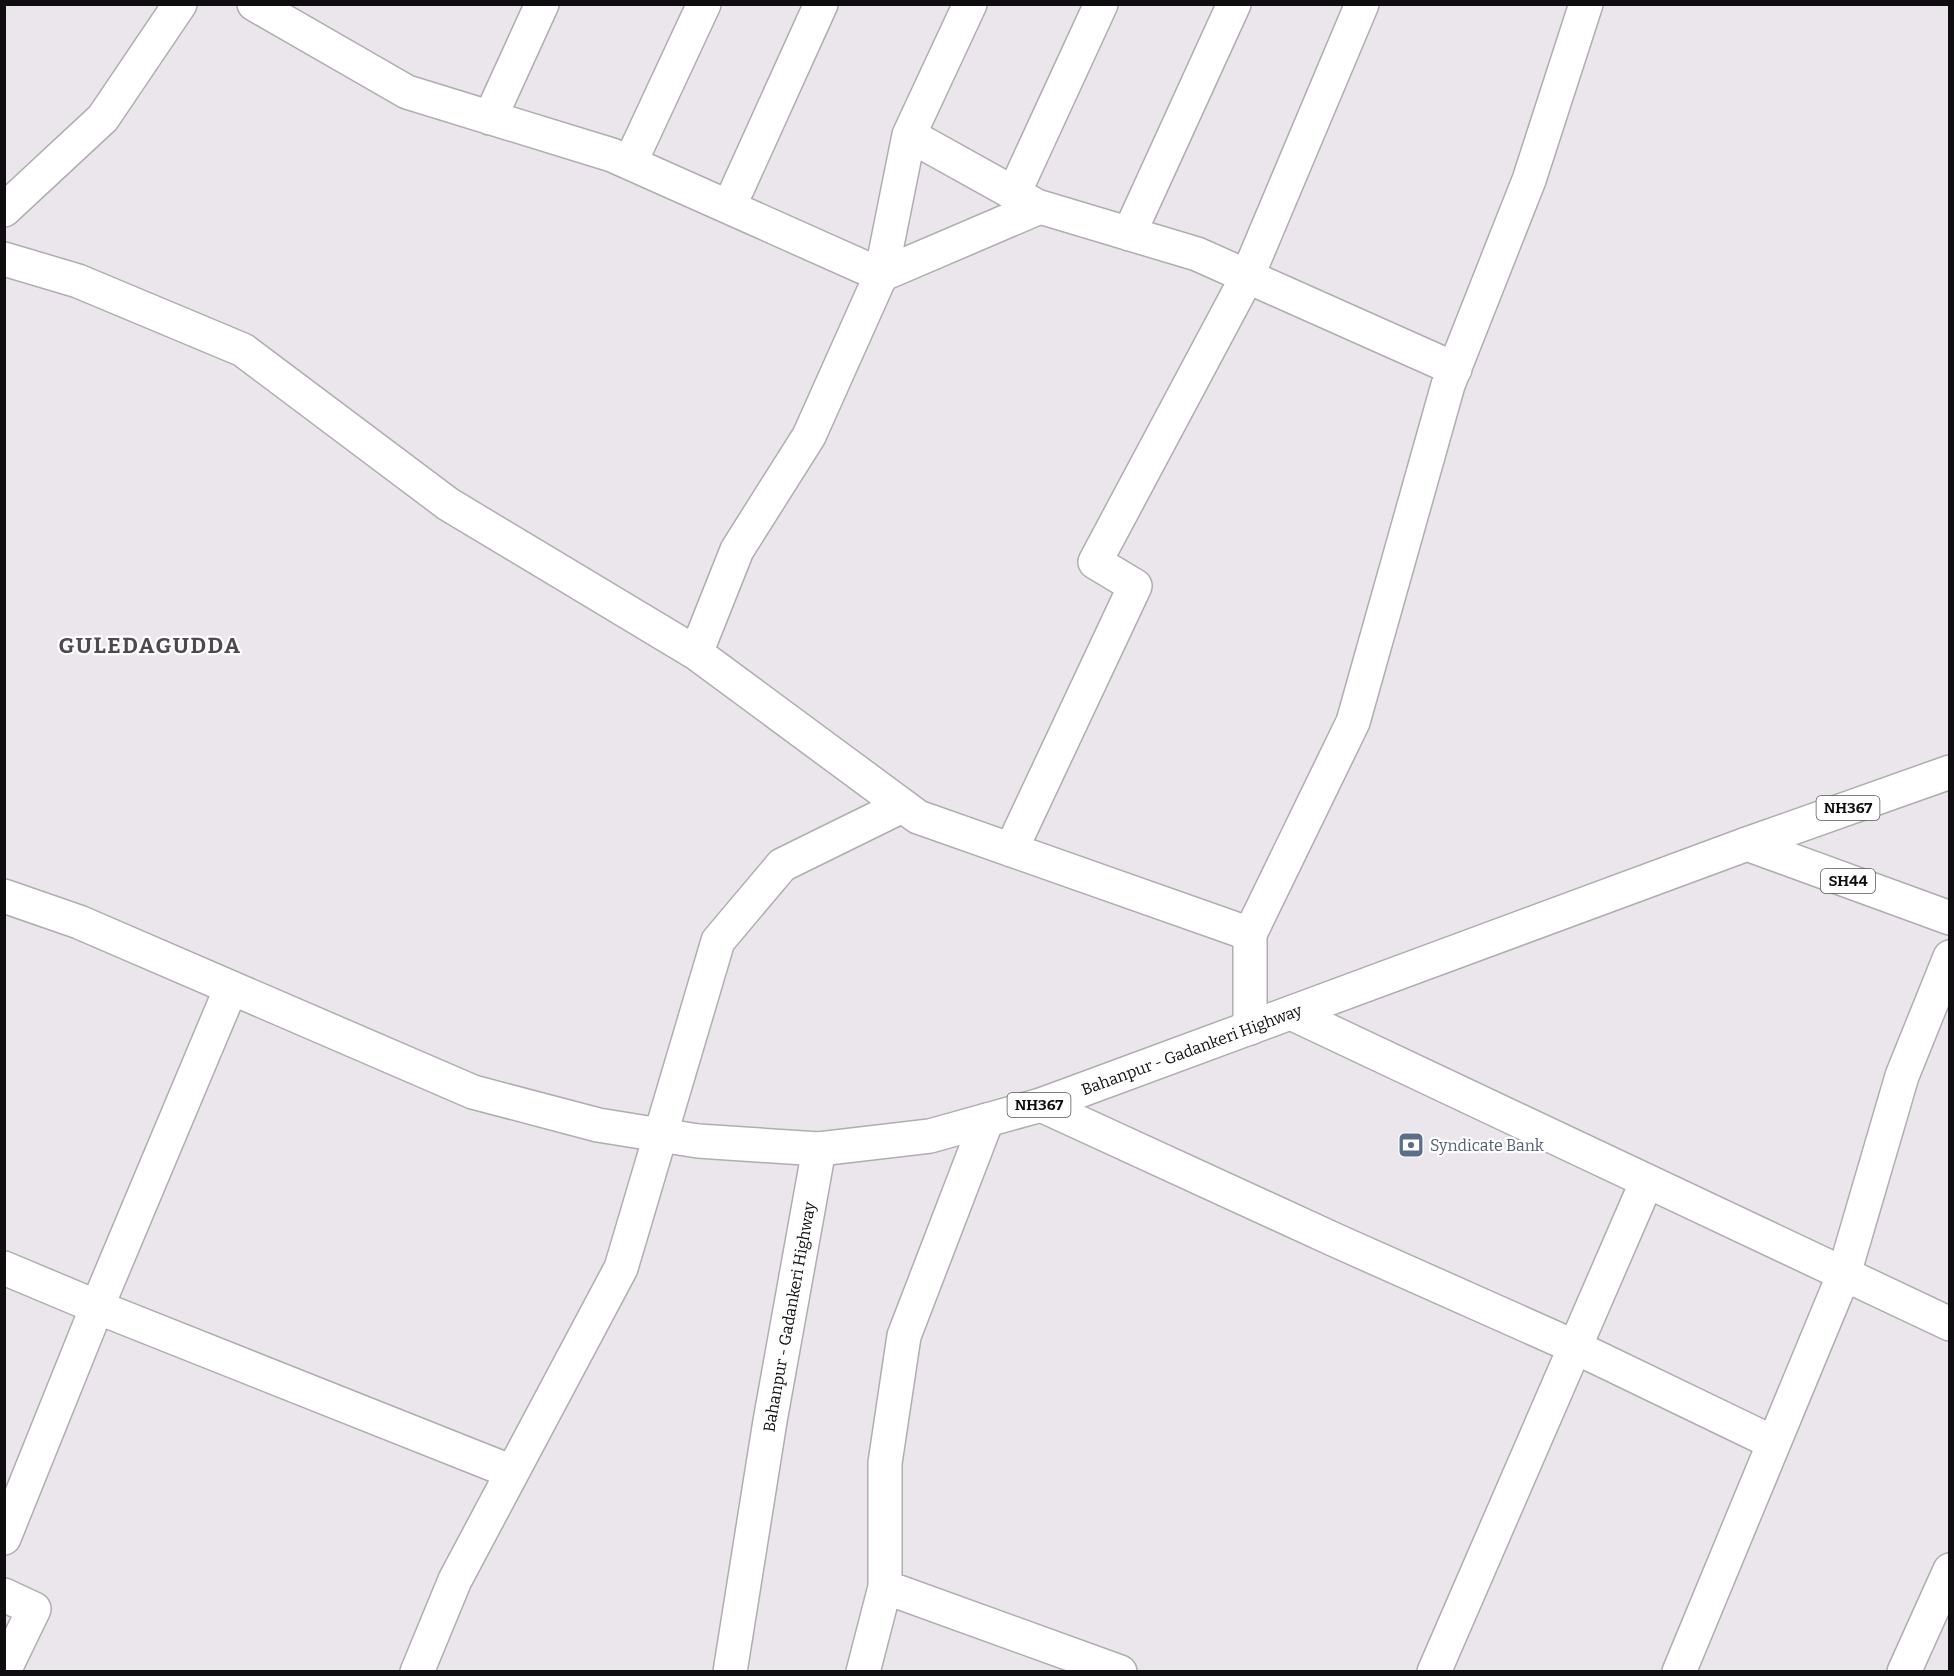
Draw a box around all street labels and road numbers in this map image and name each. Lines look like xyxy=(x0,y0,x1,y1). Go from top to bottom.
road number: NH367 xyxy=(1816,796,1880,820)
road number: SH44 xyxy=(1821,869,1875,893)
street label: Bahanpur - Gadankeri Highway xyxy=(1079,1000,1305,1099)
road number: NH367 xyxy=(1008,1093,1070,1117)
street label: Bahanpur - Gadankeri Highway xyxy=(759,1200,819,1433)

